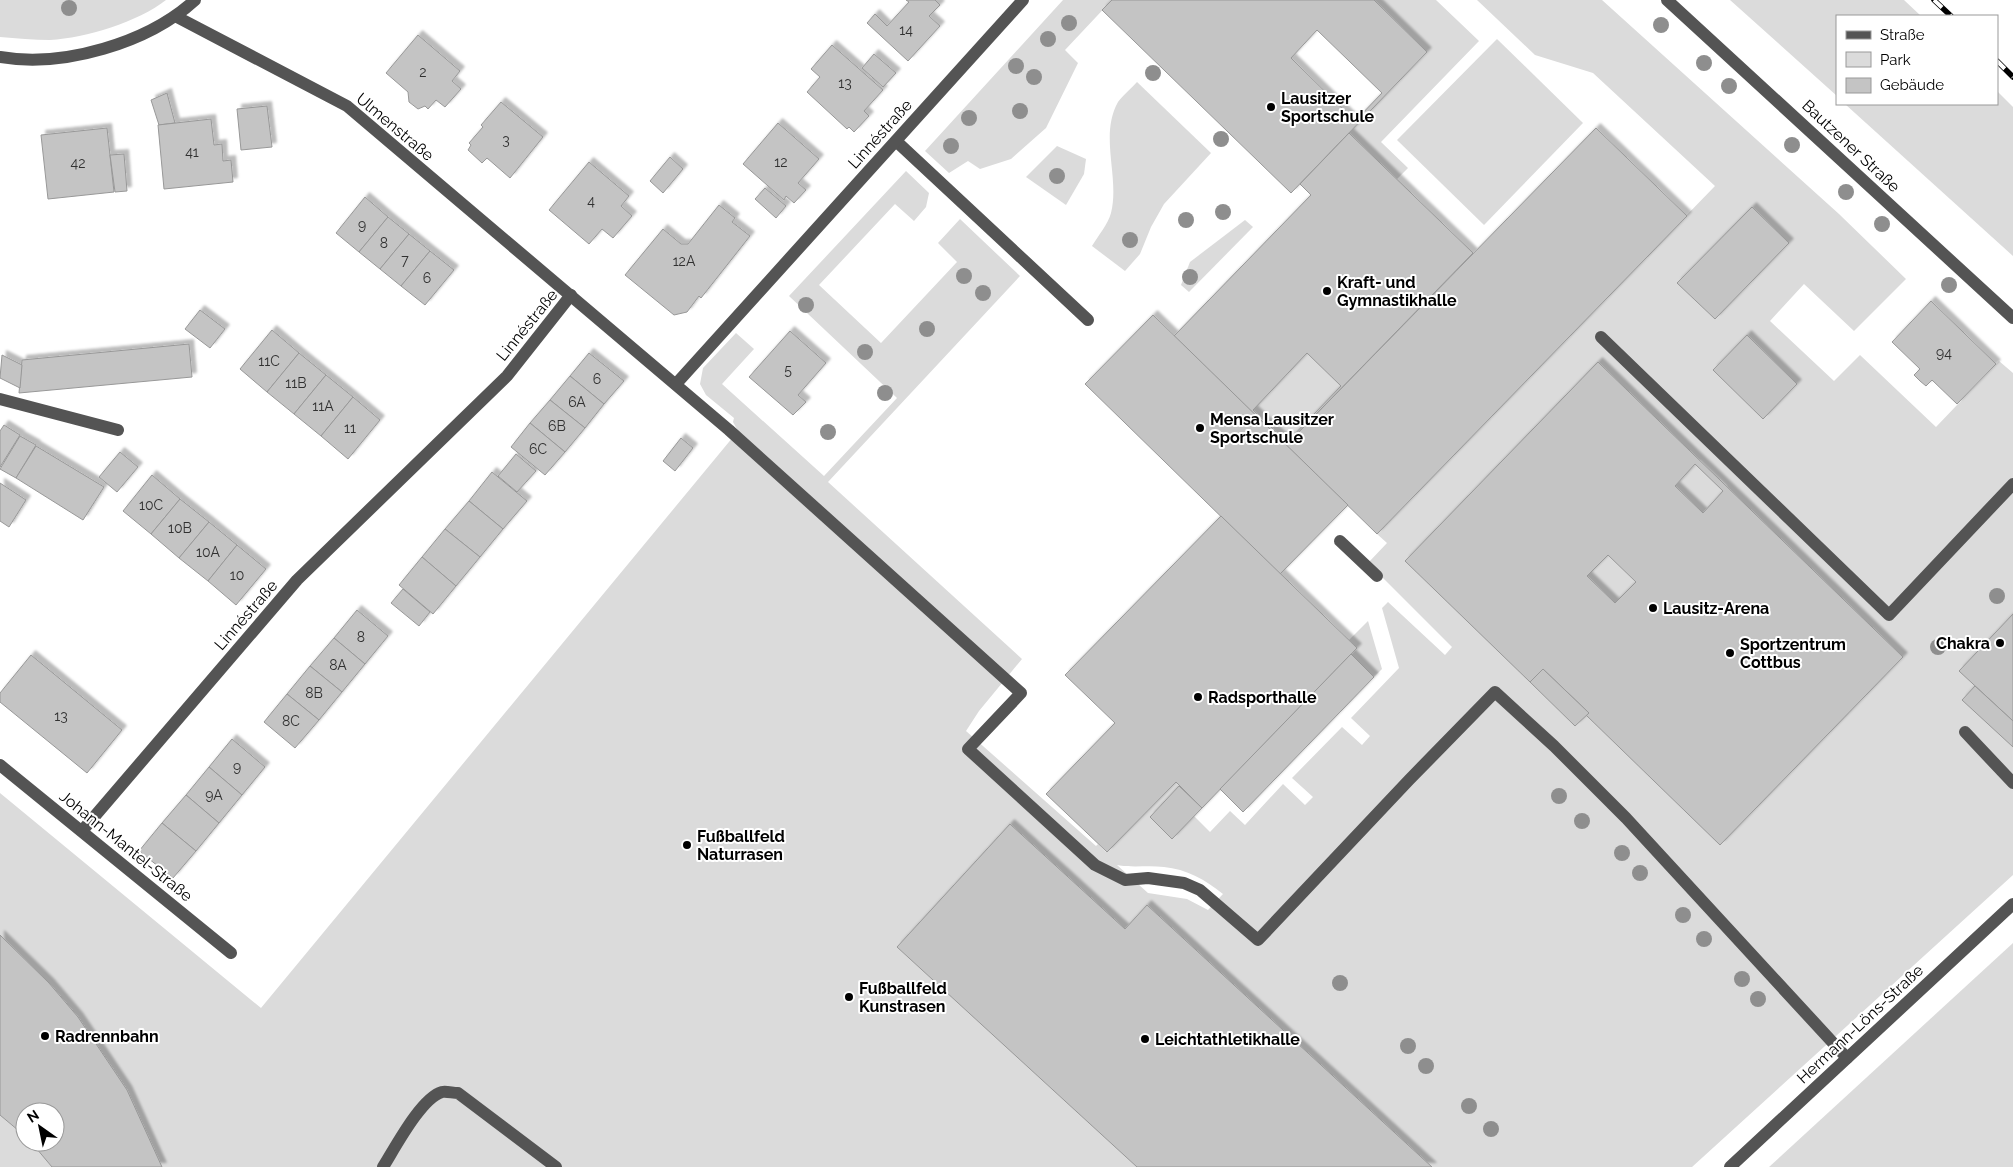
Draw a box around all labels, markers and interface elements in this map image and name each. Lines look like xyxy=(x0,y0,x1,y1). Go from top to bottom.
legend xyxy=(1836,15,1998,105)
house number: 14 xyxy=(899,22,913,38)
text: Straße xyxy=(1880,26,1925,44)
text: Park xyxy=(1880,51,1911,69)
house number: 2 xyxy=(419,64,427,80)
house number: 13 xyxy=(838,75,852,91)
text: Gebäude xyxy=(1880,76,1944,94)
street label: Ulmenstraße xyxy=(352,89,438,165)
place label: Lausitzer Sportschule xyxy=(1281,89,1374,126)
street label: Linnéstraße xyxy=(844,96,916,172)
street label: Bautzener Straße xyxy=(1798,96,1904,196)
marker: Lausitzer Sportschule xyxy=(1265,101,1277,113)
house number: 3 xyxy=(502,132,510,148)
house number: 41 xyxy=(185,144,199,160)
house number: 12 xyxy=(774,154,788,170)
house number: 42 xyxy=(71,155,85,171)
house number: 4 xyxy=(587,193,595,209)
house number: 9 xyxy=(358,217,366,233)
house number: 8 xyxy=(380,235,388,251)
house number: 7 xyxy=(401,252,409,268)
house number: 12A xyxy=(673,253,696,269)
house number: 6 xyxy=(423,270,431,286)
place label: Kraft- und Gymnastikhalle xyxy=(1337,273,1457,310)
street label: Linnéstraße xyxy=(492,285,562,365)
marker: Kraft- und Gymnastikhalle xyxy=(1321,285,1333,297)
house number: 94 xyxy=(1936,345,1952,361)
house number: 11C xyxy=(258,353,280,369)
house number: 5 xyxy=(784,362,792,378)
house number: 6 xyxy=(593,371,601,387)
house number: 11B xyxy=(285,375,307,391)
house number: 6A xyxy=(568,394,586,410)
house number: 11A xyxy=(312,398,334,414)
place label: Mensa Lausitzer Sportschule xyxy=(1210,410,1334,447)
house number: 6B xyxy=(548,418,566,434)
house number: 11 xyxy=(344,420,356,436)
marker: Mensa Lausitzer Sportschule xyxy=(1194,422,1206,434)
house number: 6C xyxy=(529,441,547,457)
house number: 10C xyxy=(139,497,163,513)
house number: 10B xyxy=(168,520,192,536)
house number: 10A xyxy=(196,544,220,560)
house number: 10 xyxy=(230,567,244,583)
street label: Linnéstraße xyxy=(210,576,282,654)
place label: Lausitz-Arena xyxy=(1663,599,1769,618)
marker: Lausitz-Arena xyxy=(1647,602,1659,614)
house number: 8 xyxy=(357,629,365,645)
place label: Chakra xyxy=(1936,634,1990,653)
place label: Sportzentrum Cottbus xyxy=(1740,635,1846,672)
marker: Chakra xyxy=(1994,637,2006,649)
marker: Sportzentrum Cottbus xyxy=(1724,647,1736,659)
house number: 8A xyxy=(329,657,347,673)
house number: 8B xyxy=(305,685,323,701)
place label: Radsporthalle xyxy=(1208,688,1317,707)
marker: Radsporthalle xyxy=(1192,691,1204,703)
house number: 13 xyxy=(54,708,68,724)
house number: 8C xyxy=(282,713,300,729)
house number: 9 xyxy=(233,759,241,775)
street label: Johann-Mantel-Straße xyxy=(56,787,196,905)
house number: 9A xyxy=(205,787,223,803)
place label: Fußballfeld Naturrasen xyxy=(697,827,785,864)
marker: Fußballfeld Naturrasen xyxy=(681,839,693,851)
street label: Hermann-Löns-Straße xyxy=(1793,961,1927,1087)
place label: Fußballfeld Kunstrasen xyxy=(859,979,947,1016)
marker: Fußballfeld Kunstrasen xyxy=(843,991,855,1003)
place label: Radrennbahn xyxy=(55,1027,159,1046)
marker: Radrennbahn xyxy=(39,1030,51,1042)
place label: Leichtathletikhalle xyxy=(1155,1030,1300,1049)
marker: Leichtathletikhalle xyxy=(1139,1033,1151,1045)
north arrow xyxy=(15,1102,65,1152)
text: N xyxy=(24,1106,42,1126)

